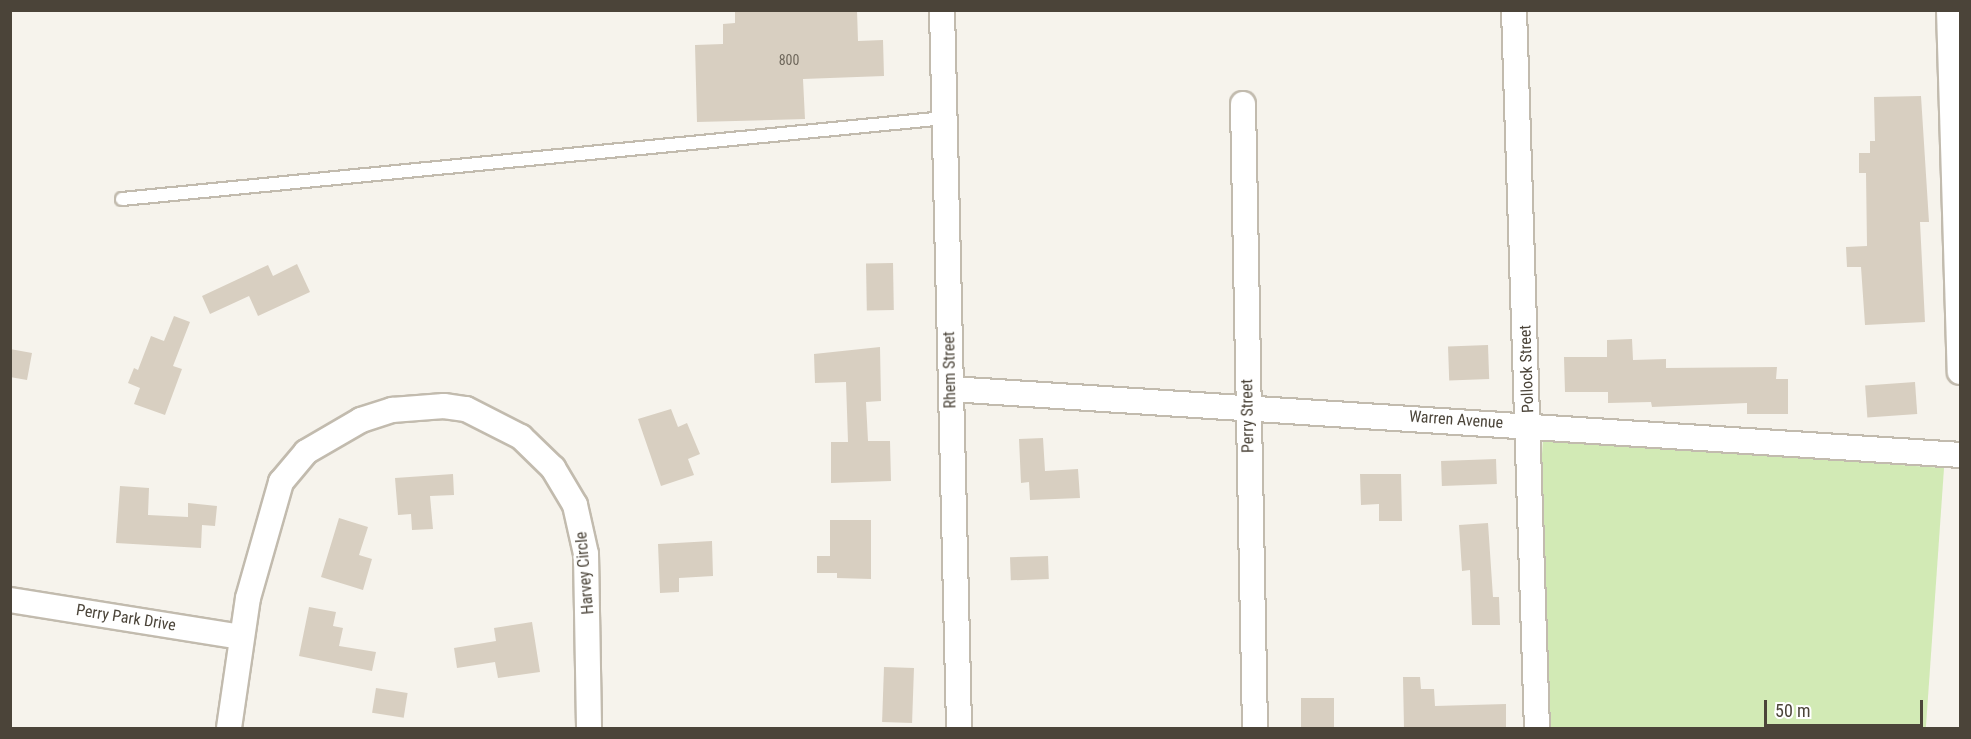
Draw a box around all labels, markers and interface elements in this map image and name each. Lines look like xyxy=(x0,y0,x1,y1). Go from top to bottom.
house number: 800 xyxy=(779,52,799,68)
street label: Pollock Street xyxy=(1516,325,1538,413)
street label: Rhem Street xyxy=(940,331,960,409)
street label: Perry Street xyxy=(1238,379,1258,453)
street label: Warren Avenue xyxy=(1408,407,1504,433)
street label: Harvey Circle xyxy=(572,531,598,615)
street label: Perry Park Drive xyxy=(75,601,177,635)
scale bar xyxy=(1767,688,1926,726)
text: 50 m xyxy=(1775,700,1810,721)

